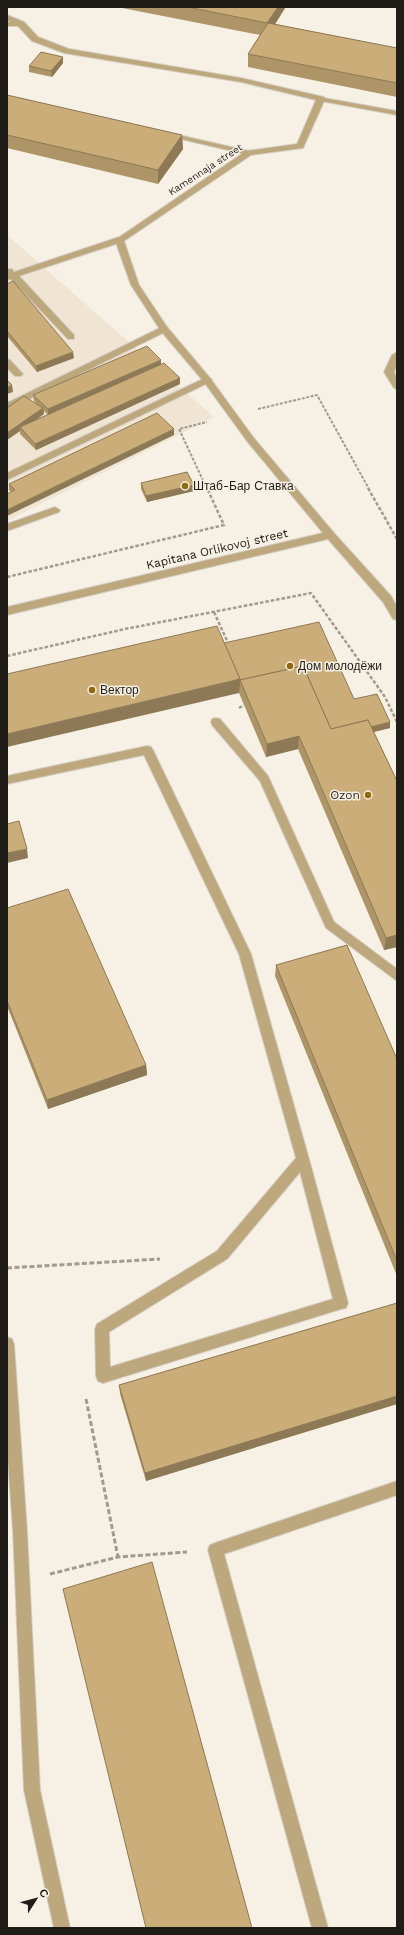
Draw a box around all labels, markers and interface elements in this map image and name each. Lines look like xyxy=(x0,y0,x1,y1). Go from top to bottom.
street label: Kamennaja street xyxy=(166,141,245,197)
place label: Штаб-Бар Ставка xyxy=(193,479,294,493)
marker: Штаб-Бар Ставка xyxy=(180,481,190,491)
street label: Kapitana Orlikovoj street xyxy=(145,526,289,572)
place label: Дом молодёжи xyxy=(298,659,382,673)
marker: Дом молодёжи xyxy=(285,661,295,671)
place label: Вектор xyxy=(100,683,139,697)
marker: Вектор xyxy=(87,685,97,695)
place label: Ozon xyxy=(330,788,360,802)
marker: Ozon xyxy=(363,790,373,800)
north arrow xyxy=(16,1879,56,1919)
text: С xyxy=(36,1886,51,1900)

